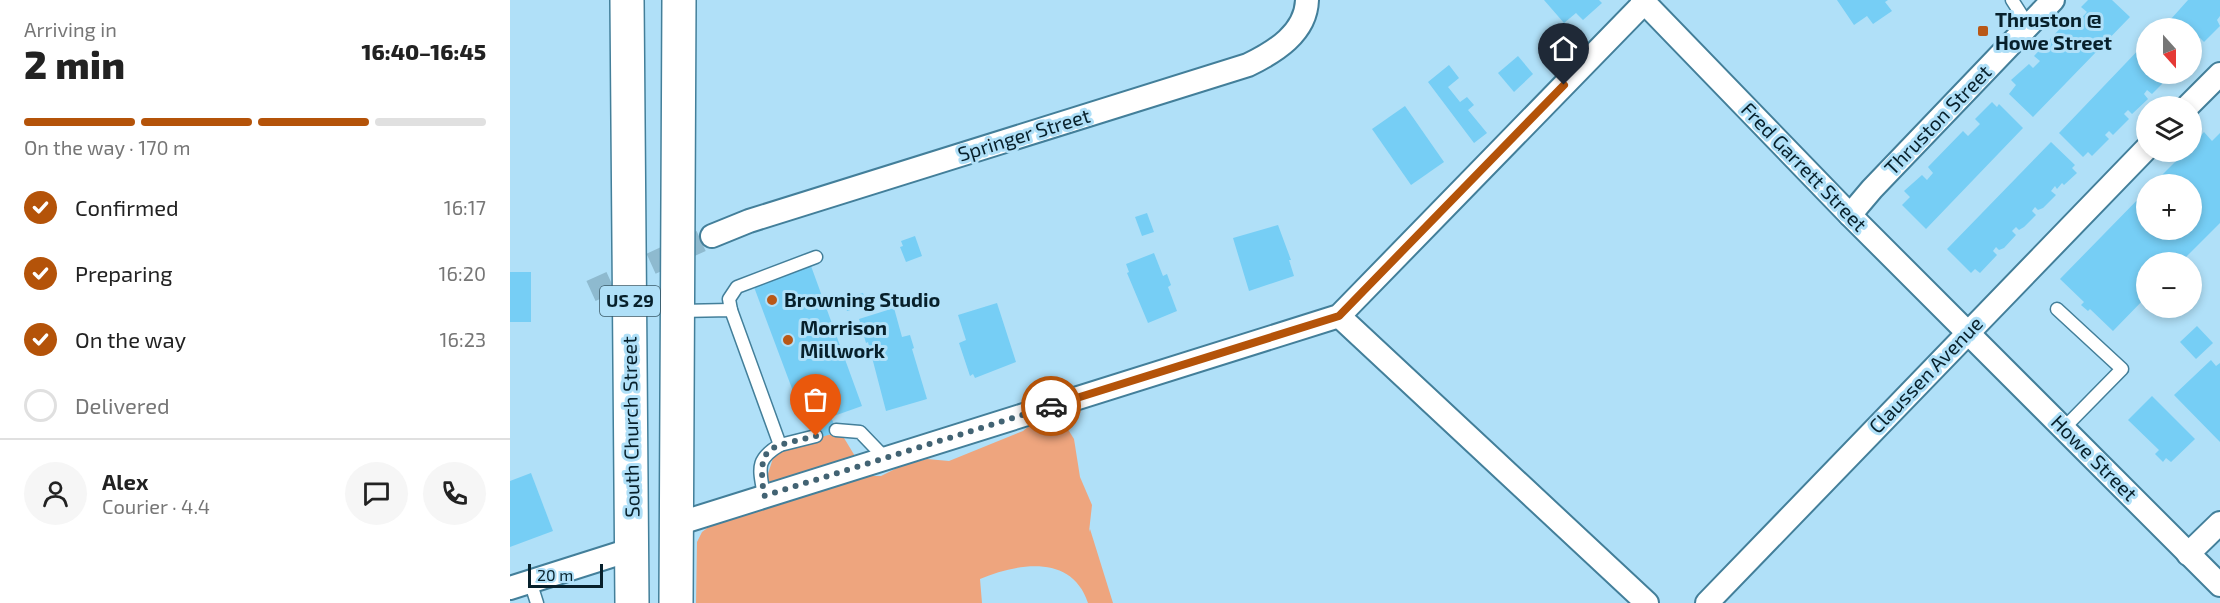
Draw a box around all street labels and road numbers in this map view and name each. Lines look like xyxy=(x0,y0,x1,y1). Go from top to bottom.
street label: Thruston Street xyxy=(1879,59,1996,179)
street label: Fred Garrett Street xyxy=(1737,97,1873,236)
street label: Springer Street xyxy=(955,102,1093,166)
road number: US 29 xyxy=(600,286,660,316)
street label: Claussen Avenue xyxy=(1863,311,1987,438)
street label: South Church Street xyxy=(616,336,644,518)
street label: Howe Street xyxy=(2047,409,2143,506)

